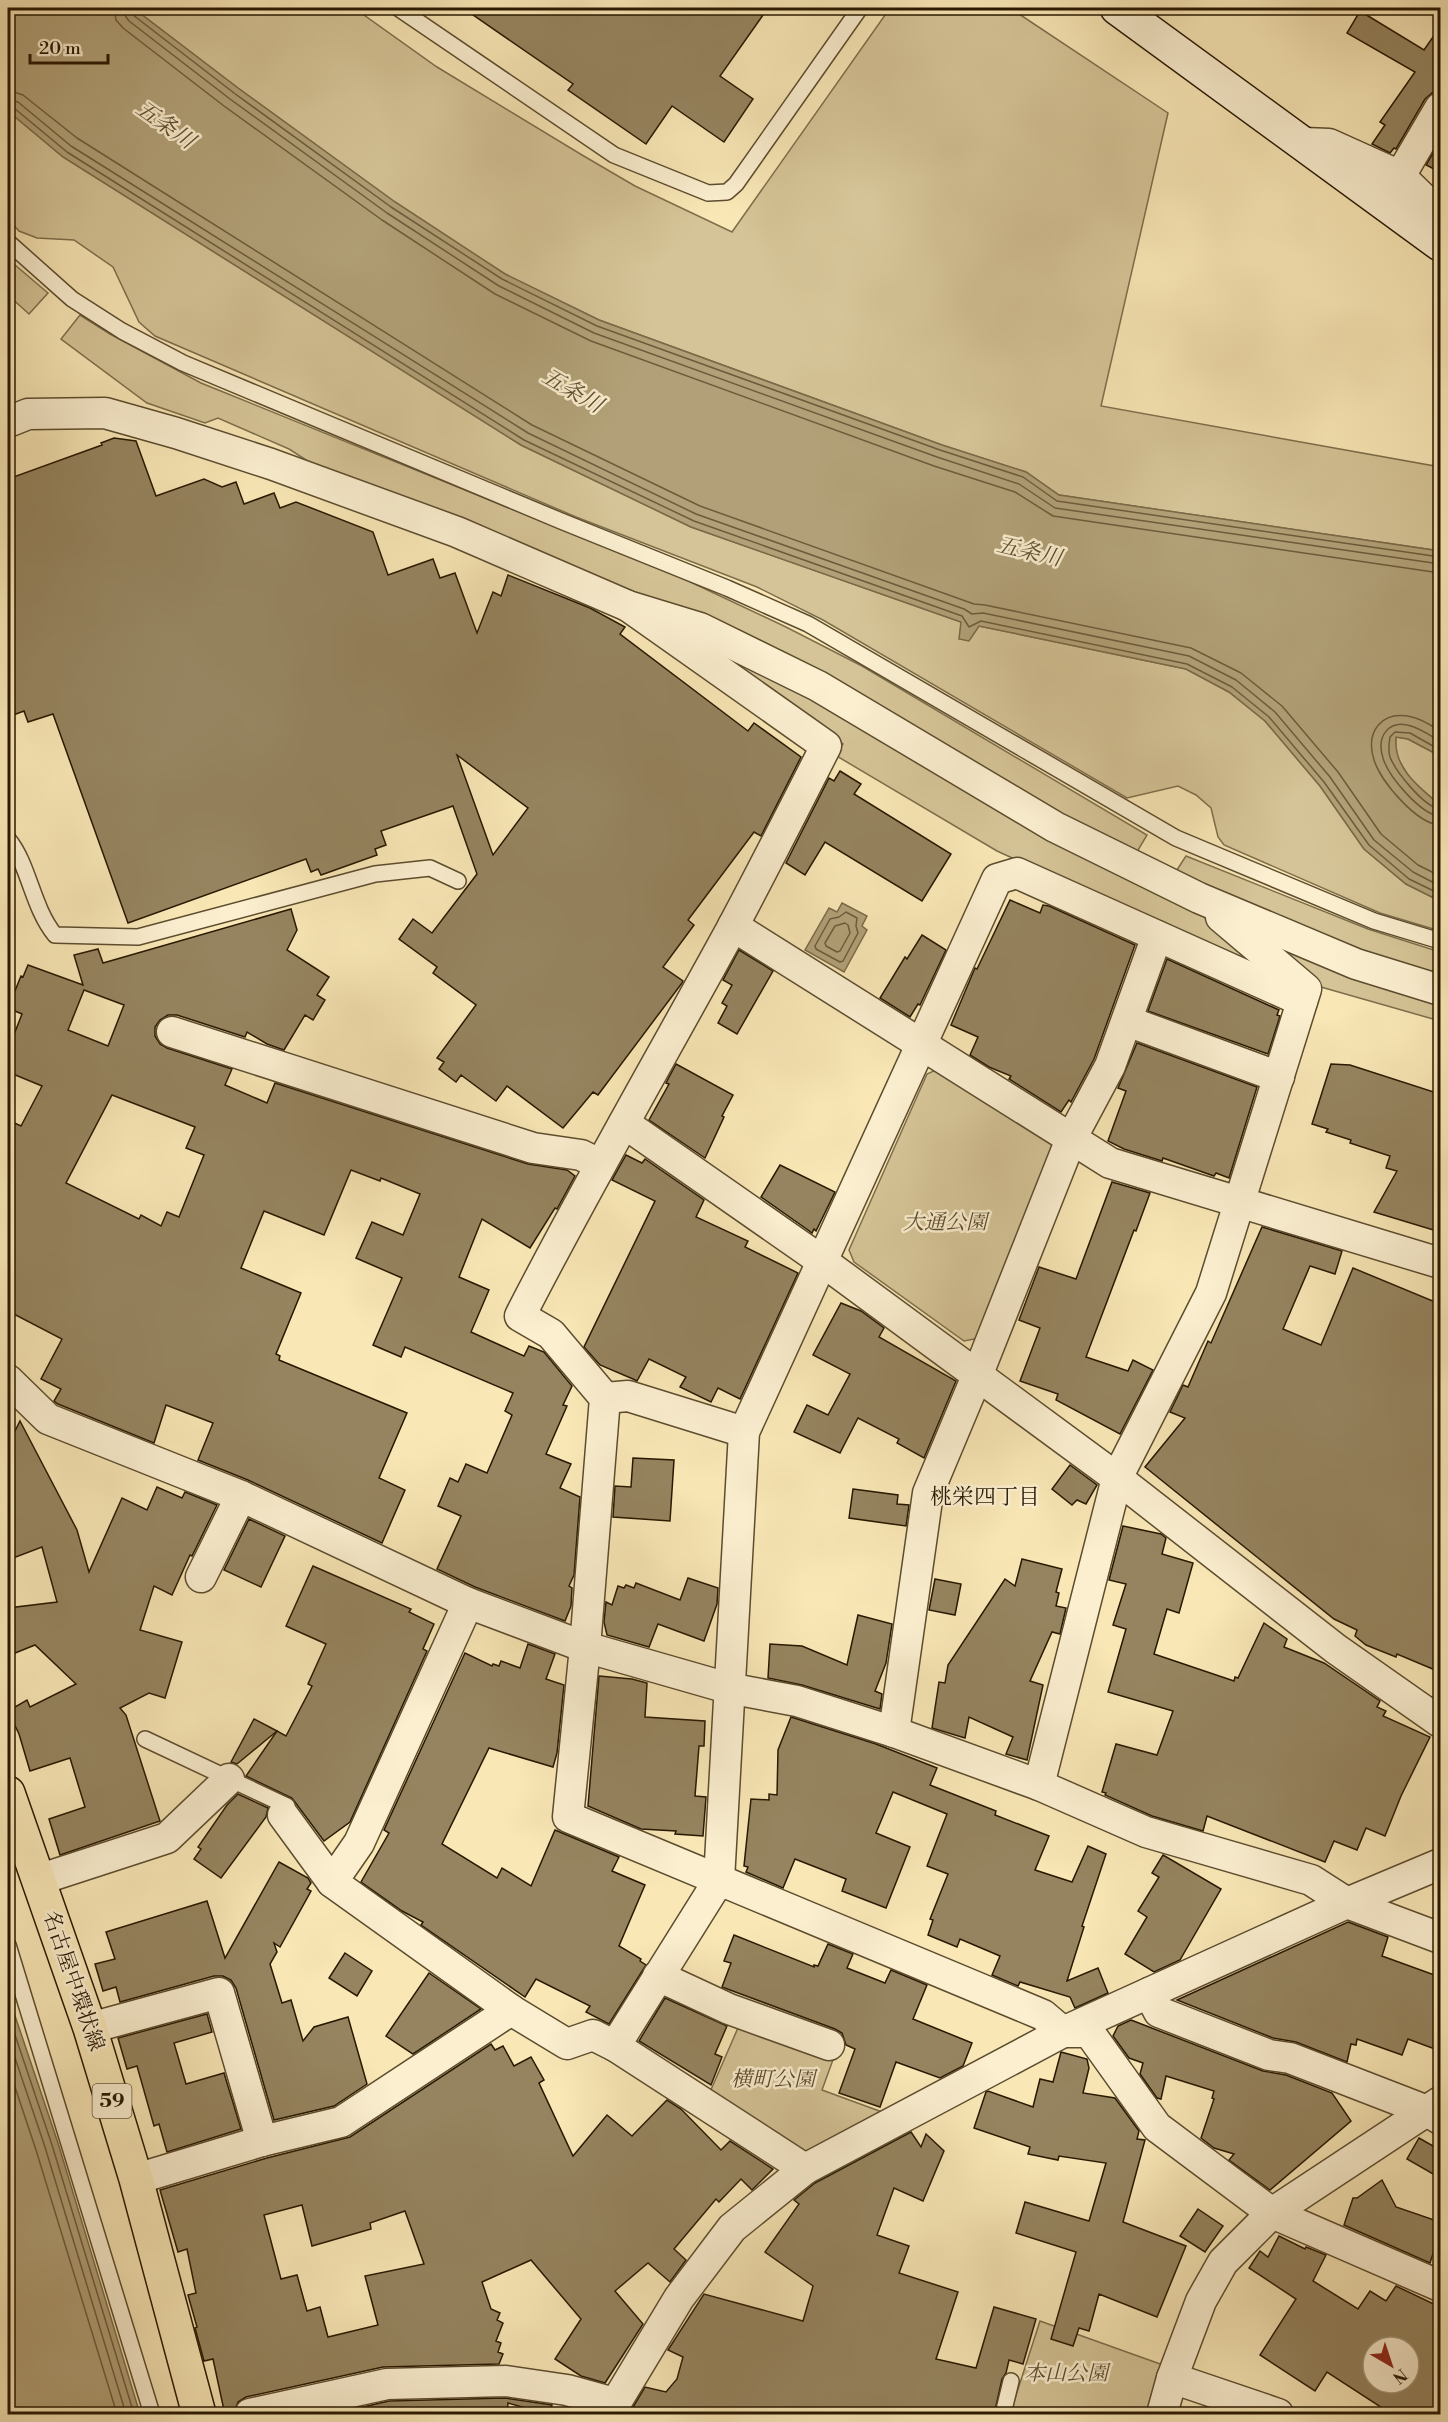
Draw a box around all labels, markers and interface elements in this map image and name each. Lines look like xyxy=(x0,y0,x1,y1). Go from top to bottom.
scale bar xyxy=(30,27,108,65)
text: 20 m xyxy=(39,37,81,60)
water label: 五条川 xyxy=(130,95,201,156)
water label: 五条川 xyxy=(537,363,609,420)
water label: 五条川 xyxy=(994,531,1066,573)
park label: 大通公園 xyxy=(903,1210,990,1236)
district label: 桃栄四丁目 xyxy=(930,1484,1040,1511)
street label: 名古屋中環状線 xyxy=(37,1907,109,2055)
park label: 横町公園 xyxy=(731,2067,818,2093)
road number: 59 xyxy=(92,2084,132,2118)
north arrow xyxy=(1361,2335,1421,2395)
park label: 本山公園 xyxy=(1024,2361,1111,2387)
text: N xyxy=(1388,2364,1411,2388)

